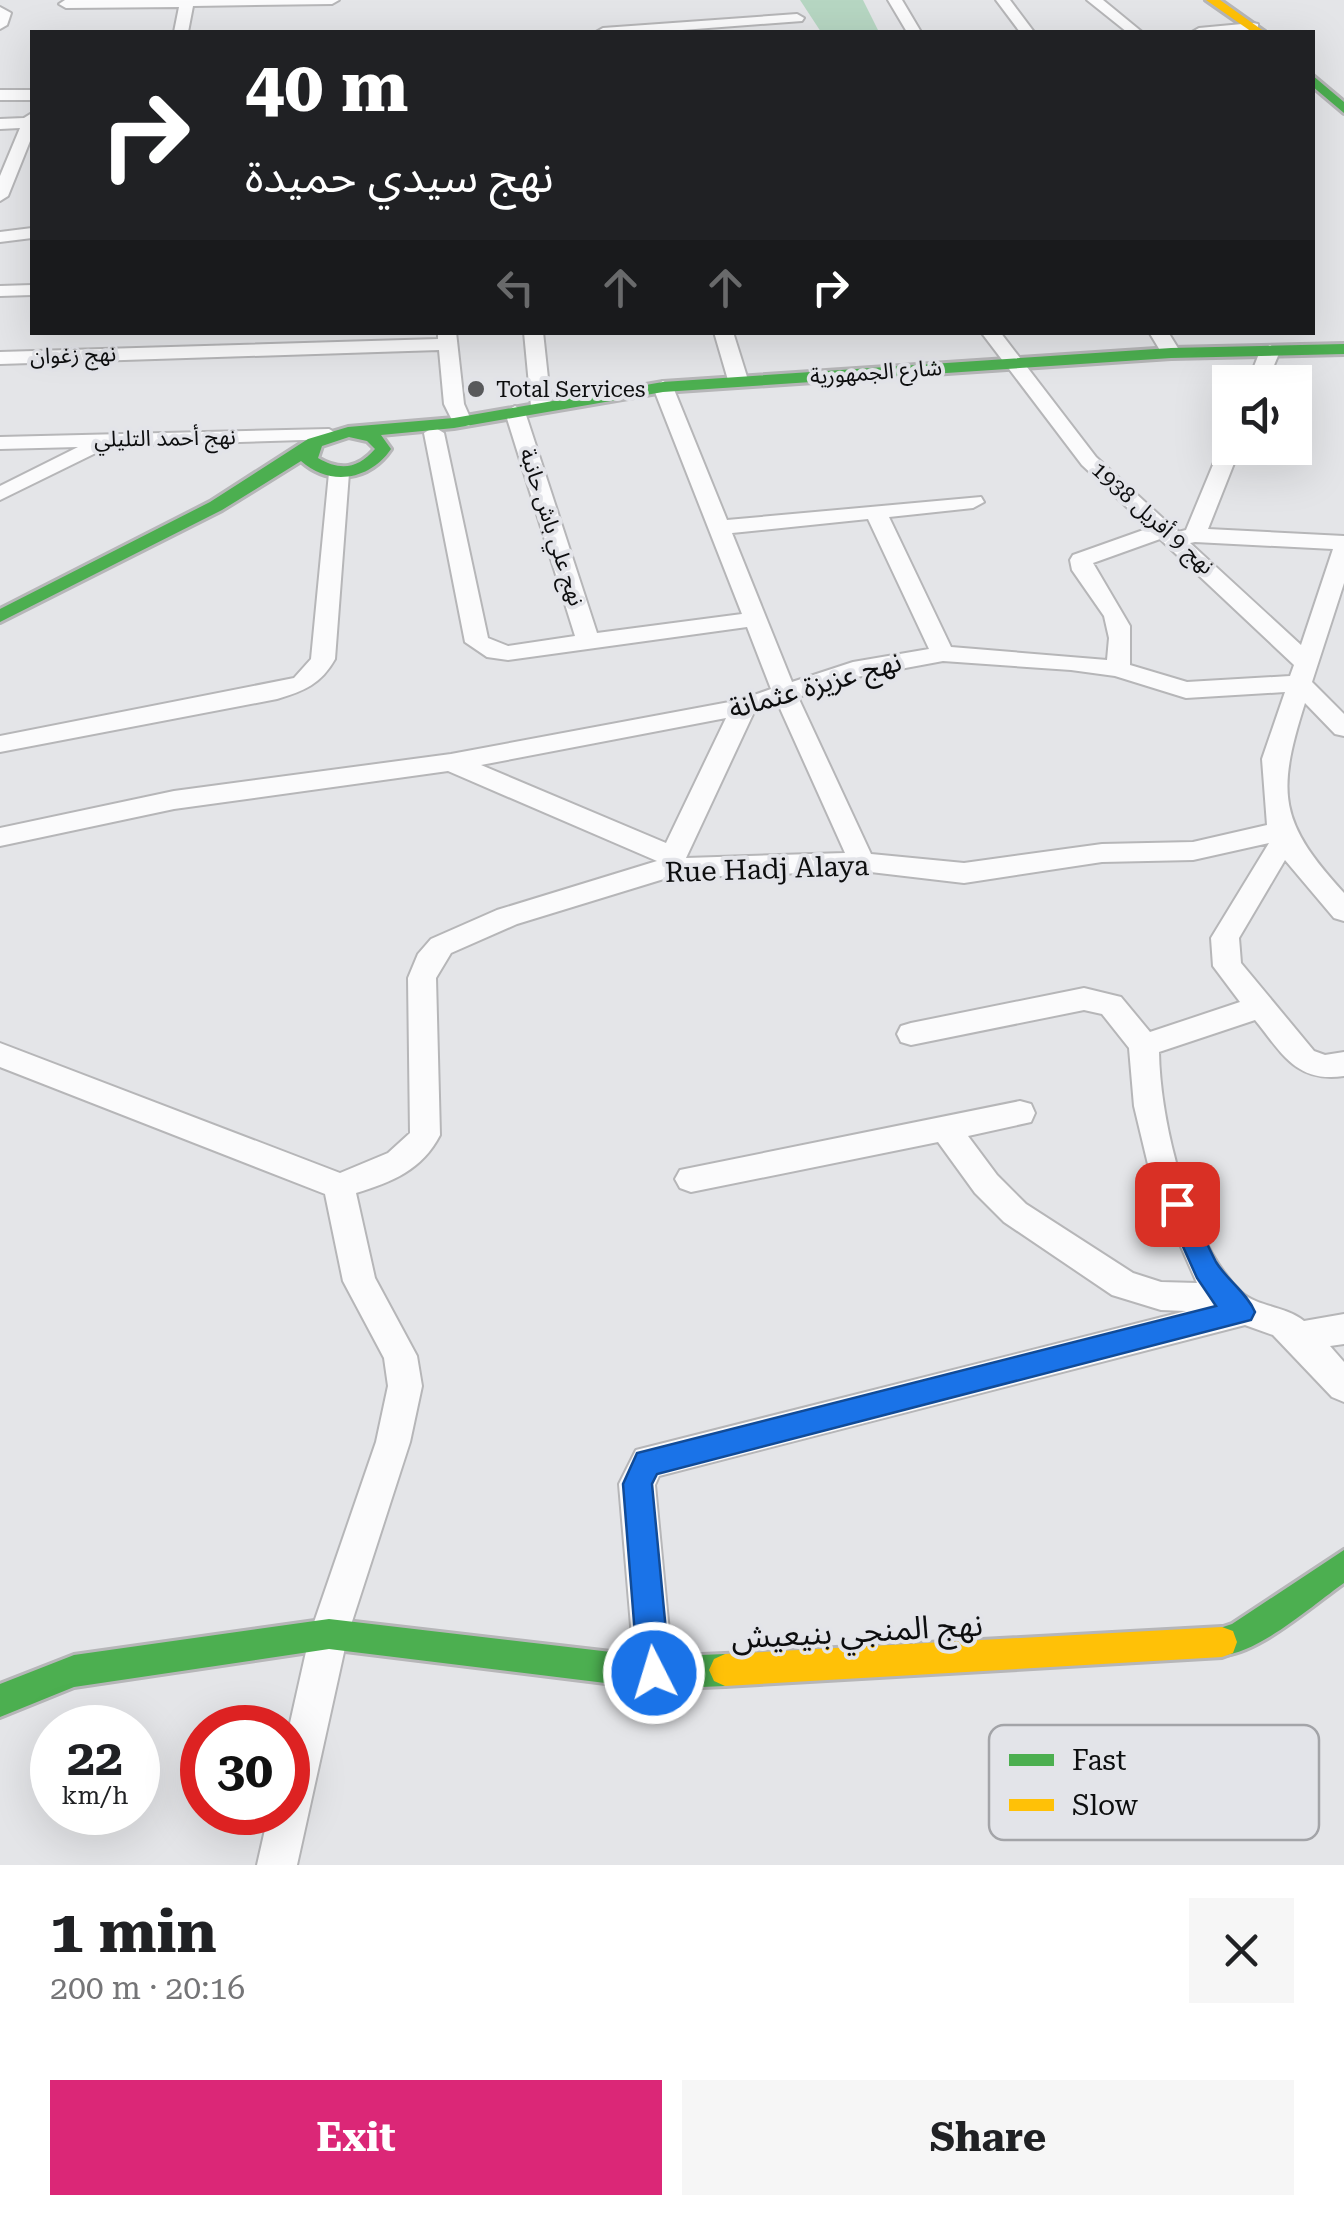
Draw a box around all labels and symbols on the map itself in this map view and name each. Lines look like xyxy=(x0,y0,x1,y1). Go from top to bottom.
street label: نهج زغوان xyxy=(29,341,117,373)
street label: شارع الجمهورية xyxy=(809,355,943,393)
place label: Total Services xyxy=(496,377,645,402)
marker: Total Services xyxy=(465,378,487,400)
street label: نهج أحمد التليلي xyxy=(94,423,236,456)
street label: نهج علي باش حانبة xyxy=(511,445,589,610)
street label: نهج 9 أفريل 1938 xyxy=(1084,456,1220,582)
street label: نهج عزيزة عثمانة xyxy=(725,645,906,729)
street label: Rue Hadj Alaya xyxy=(664,849,870,889)
pin xyxy=(1135,1162,1220,1247)
street label: نهج المنجي بنيعيش xyxy=(730,1605,984,1662)
position arrow xyxy=(602,1621,706,1725)
speed limit sign: 30 xyxy=(180,1705,310,1835)
legend xyxy=(989,1725,1319,1840)
text: Fast xyxy=(1072,1744,1126,1777)
text: Slow xyxy=(1072,1789,1139,1822)

